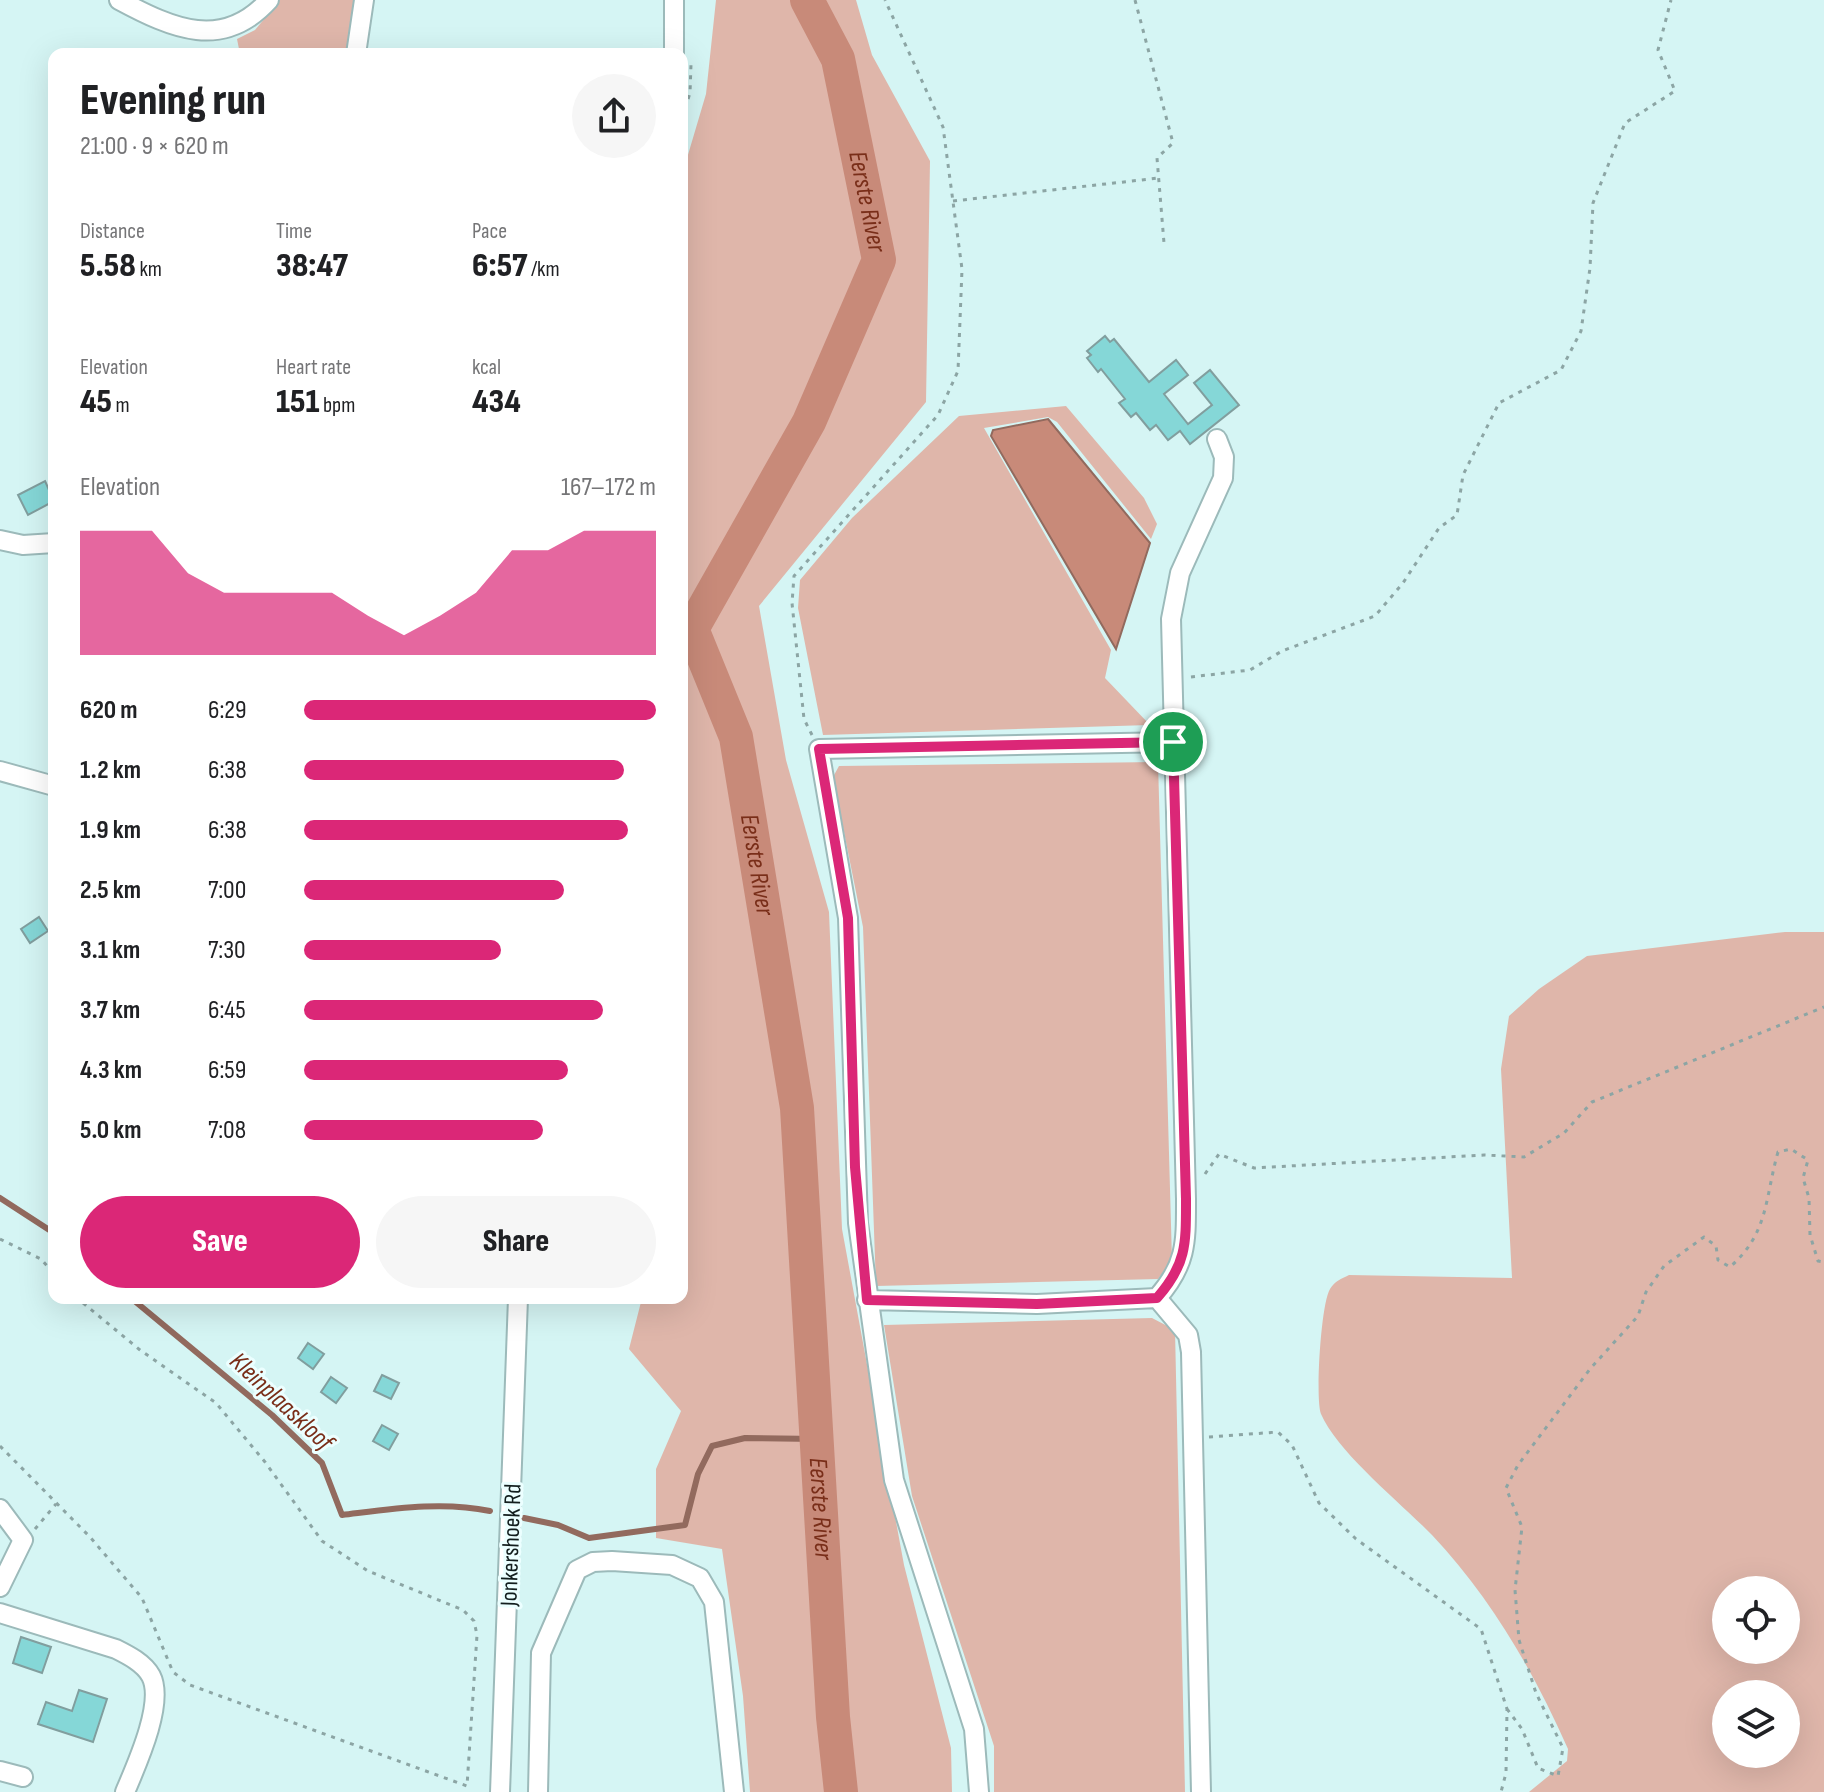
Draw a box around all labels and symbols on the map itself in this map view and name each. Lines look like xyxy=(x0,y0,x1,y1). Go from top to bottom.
water label: Eerste River xyxy=(842,148,893,256)
pin xyxy=(1139,708,1207,776)
water label: Eerste River xyxy=(733,812,781,919)
water label: Kleinplaaskloof xyxy=(223,1346,341,1460)
water label: Eerste River xyxy=(802,1457,839,1562)
street label: Jonkershoek Rd xyxy=(494,1483,528,1608)

